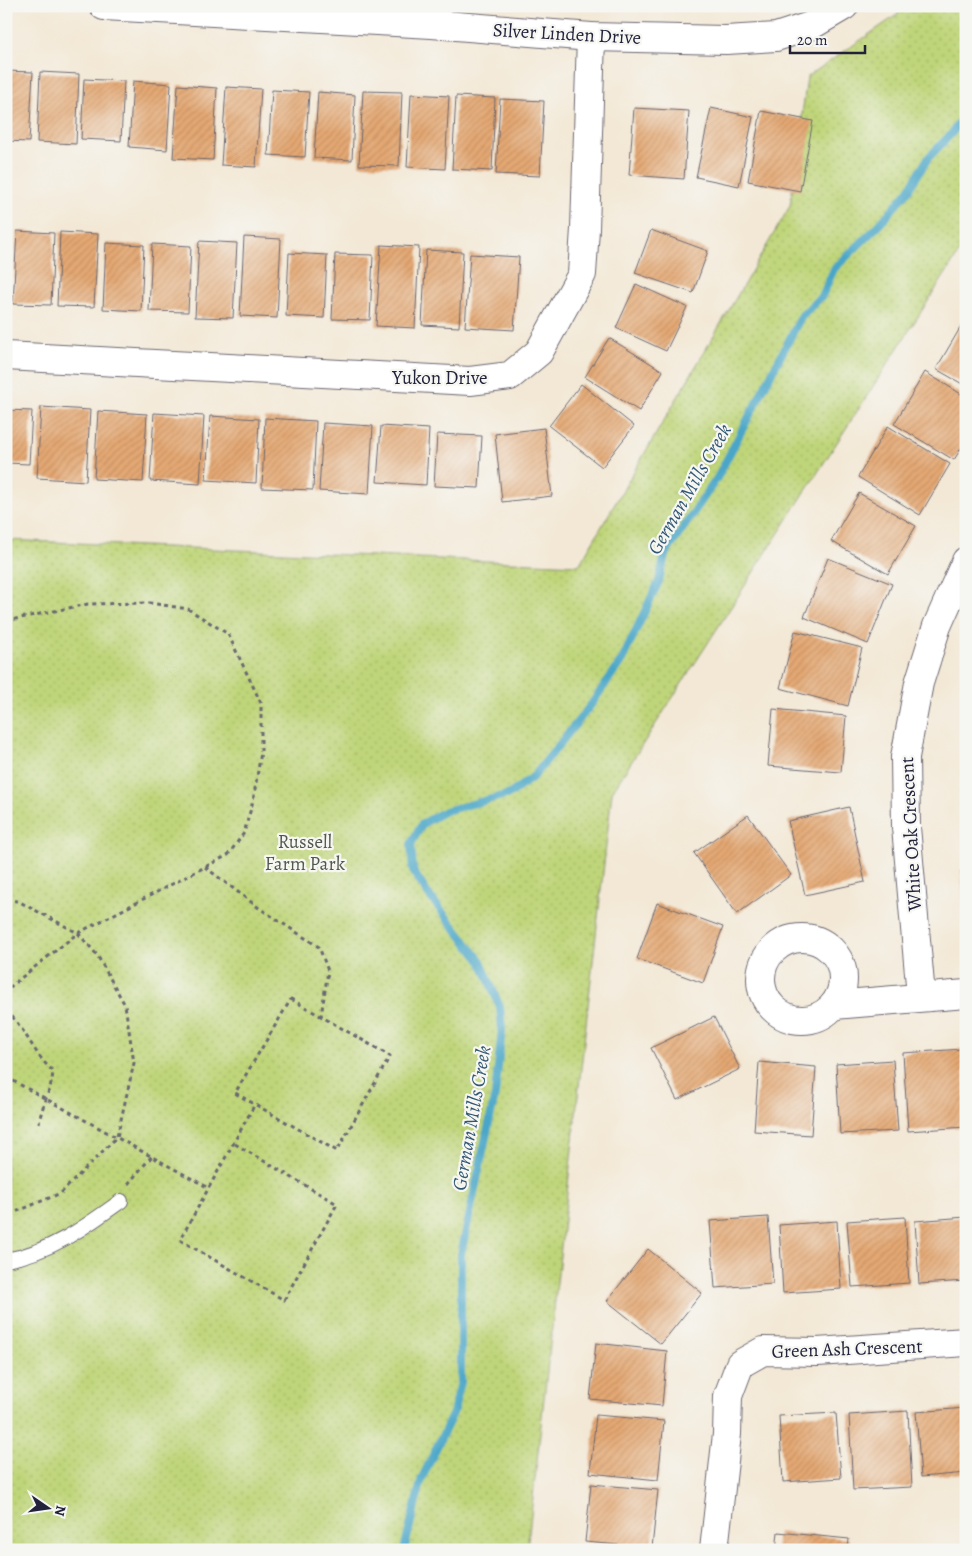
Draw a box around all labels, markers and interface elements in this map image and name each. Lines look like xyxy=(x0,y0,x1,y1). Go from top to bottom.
street label: Silver Linden Drive xyxy=(492,17,642,51)
scale bar xyxy=(790,22,864,54)
text: 20 m xyxy=(797,30,828,50)
street label: Yukon Drive xyxy=(391,365,488,391)
water label: German Mills Creek xyxy=(641,419,738,560)
street label: White Oak Crescent xyxy=(894,756,928,913)
park label: Russell Farm Park xyxy=(265,829,346,877)
water label: German Mills Creek xyxy=(445,1043,498,1193)
street label: Green Ash Crescent xyxy=(771,1333,923,1365)
north arrow xyxy=(22,1484,72,1534)
text: N xyxy=(50,1504,71,1518)

